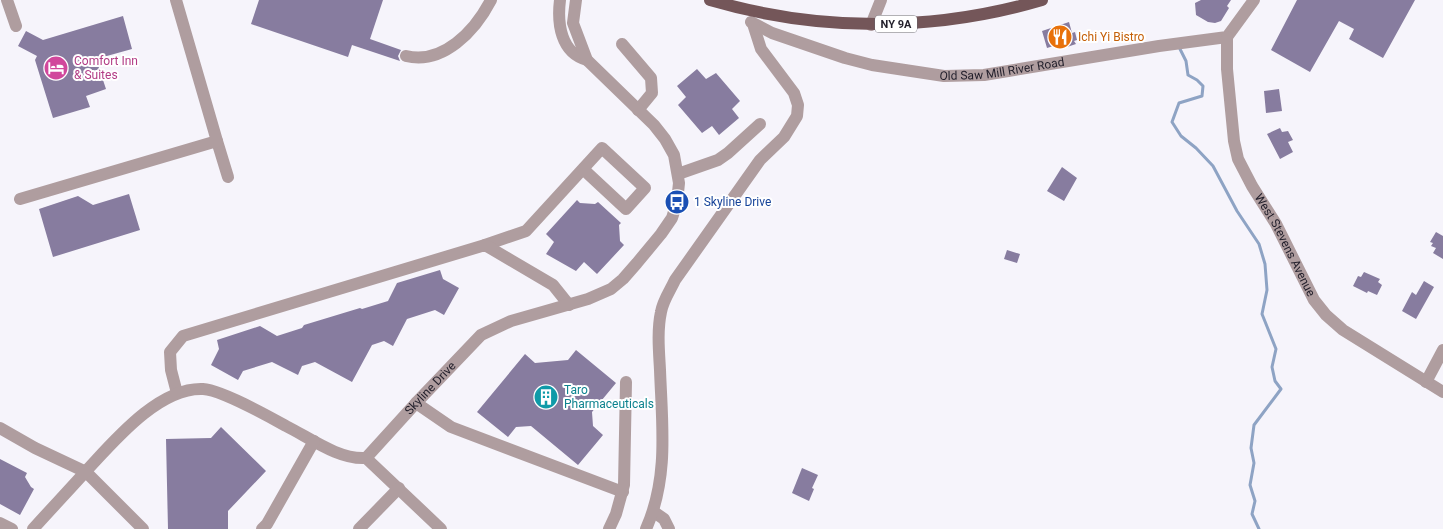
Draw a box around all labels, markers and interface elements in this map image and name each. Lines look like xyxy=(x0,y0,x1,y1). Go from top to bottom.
road number: NY 9A xyxy=(875,15,917,32)
restaurant icon: Ichi Yi Bistro xyxy=(1047,24,1073,50)
place label: Ichi Yi Bistro xyxy=(1078,30,1145,44)
place label: Comfort Inn & Suites xyxy=(74,54,138,82)
hotel icon: Comfort Inn & Suites xyxy=(43,55,69,81)
street label: Old Saw Mill River Road xyxy=(938,55,1065,83)
bus stop icon: 1 Skyline Drive xyxy=(664,189,690,215)
street label: West Stevens Avenue xyxy=(1252,191,1318,299)
place label: 1 Skyline Drive xyxy=(694,195,771,209)
street label: Skyline Drive xyxy=(402,359,459,418)
place label: Taro Pharmaceuticals xyxy=(564,383,654,411)
building icon: Taro Pharmaceuticals xyxy=(533,384,559,410)

